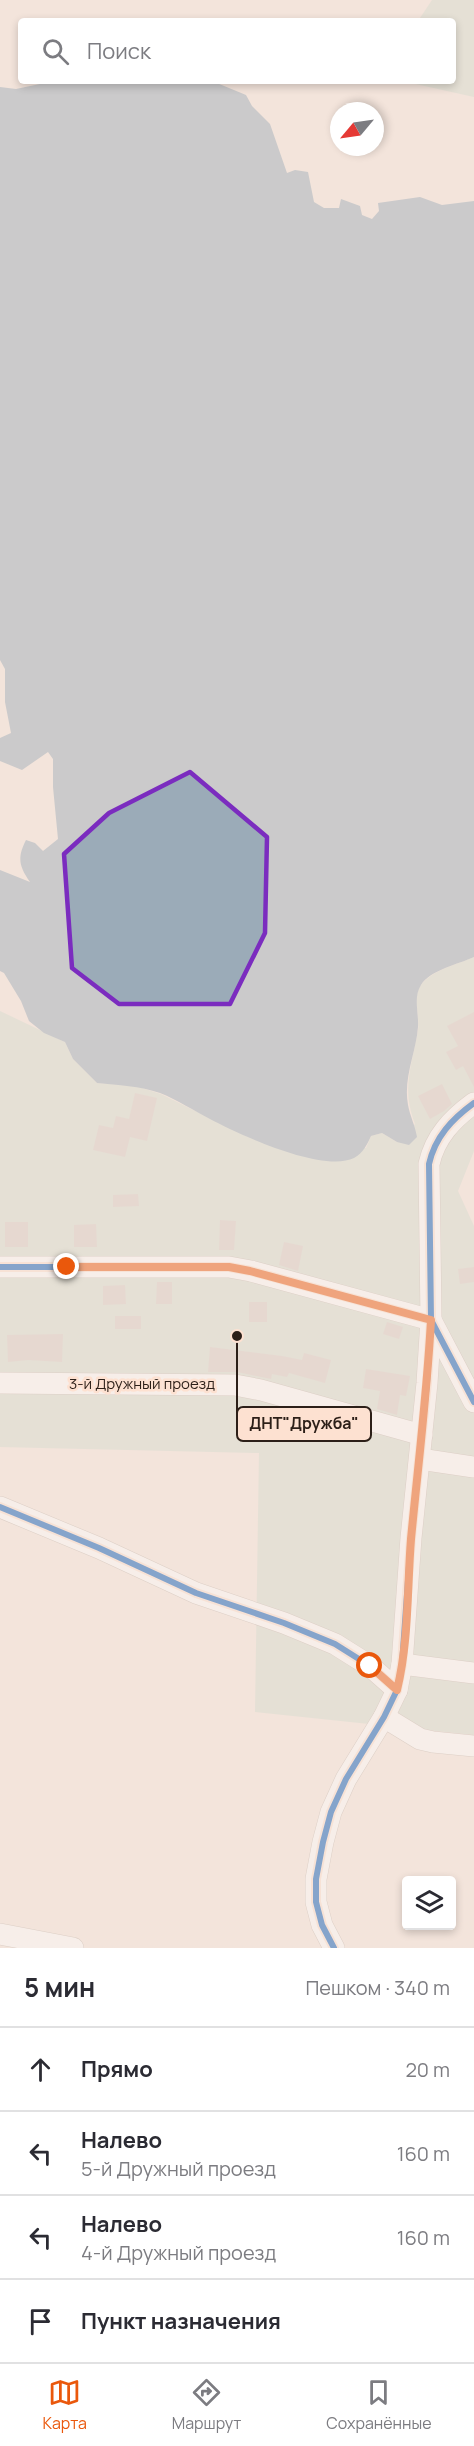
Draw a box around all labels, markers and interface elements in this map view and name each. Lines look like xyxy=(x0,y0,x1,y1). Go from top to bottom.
search box xyxy=(18,18,456,84)
icon: search xyxy=(39,35,72,68)
text: Поиск xyxy=(87,36,151,66)
north arrow xyxy=(330,102,384,156)
route end xyxy=(53,1253,79,1279)
street label: 3-й Дружный проезд xyxy=(69,1373,215,1394)
callout: ДНТ"Дружба" xyxy=(237,1407,371,1441)
text: ДНТ"Дружба" xyxy=(249,1412,359,1434)
route start xyxy=(356,1652,382,1678)
map controls xyxy=(402,1876,456,1930)
button: layers xyxy=(402,1876,456,1930)
text: 5 мин xyxy=(24,1969,95,2005)
text: Пешком · 340 m xyxy=(305,1974,450,2001)
icon: ahead xyxy=(24,2053,57,2086)
text: Прямо xyxy=(81,2054,153,2084)
text: 20 m xyxy=(405,2056,450,2083)
text: Налево xyxy=(81,2125,162,2155)
icon: left xyxy=(24,2137,57,2170)
text: 160 m xyxy=(397,2140,450,2167)
text: 5-й Дружный проезд xyxy=(81,2155,276,2182)
text: Налево xyxy=(81,2209,162,2239)
icon: left xyxy=(24,2221,57,2254)
text: 160 m xyxy=(397,2224,450,2251)
text: 4-й Дружный проезд xyxy=(81,2239,276,2266)
icon: arrive xyxy=(24,2305,57,2338)
text: Пункт назначения xyxy=(81,2306,281,2336)
tab: Карта xyxy=(42,2376,87,2434)
tab: Маршрут xyxy=(172,2376,241,2434)
tab: Сохранённые xyxy=(326,2376,432,2434)

